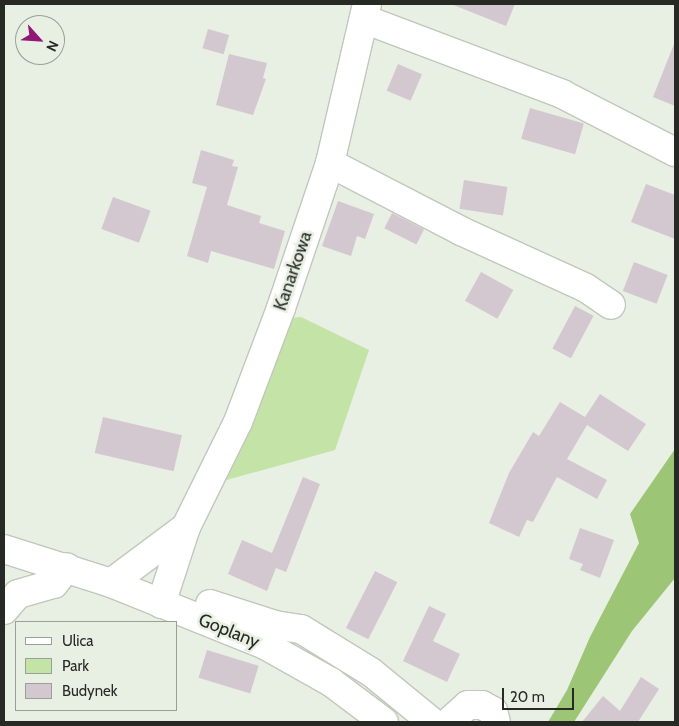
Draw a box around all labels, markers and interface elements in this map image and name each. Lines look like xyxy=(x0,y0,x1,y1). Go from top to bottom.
north arrow xyxy=(15,15,65,65)
text: N xyxy=(42,38,63,55)
street label: Kanarkowa xyxy=(269,229,317,313)
street label: Goplany xyxy=(195,609,263,653)
legend xyxy=(15,621,178,711)
text: Ulica xyxy=(62,632,93,650)
text: Park xyxy=(62,657,89,675)
scale bar xyxy=(504,678,576,710)
text: Budynek xyxy=(62,682,117,700)
text: 20 m xyxy=(510,688,545,706)

